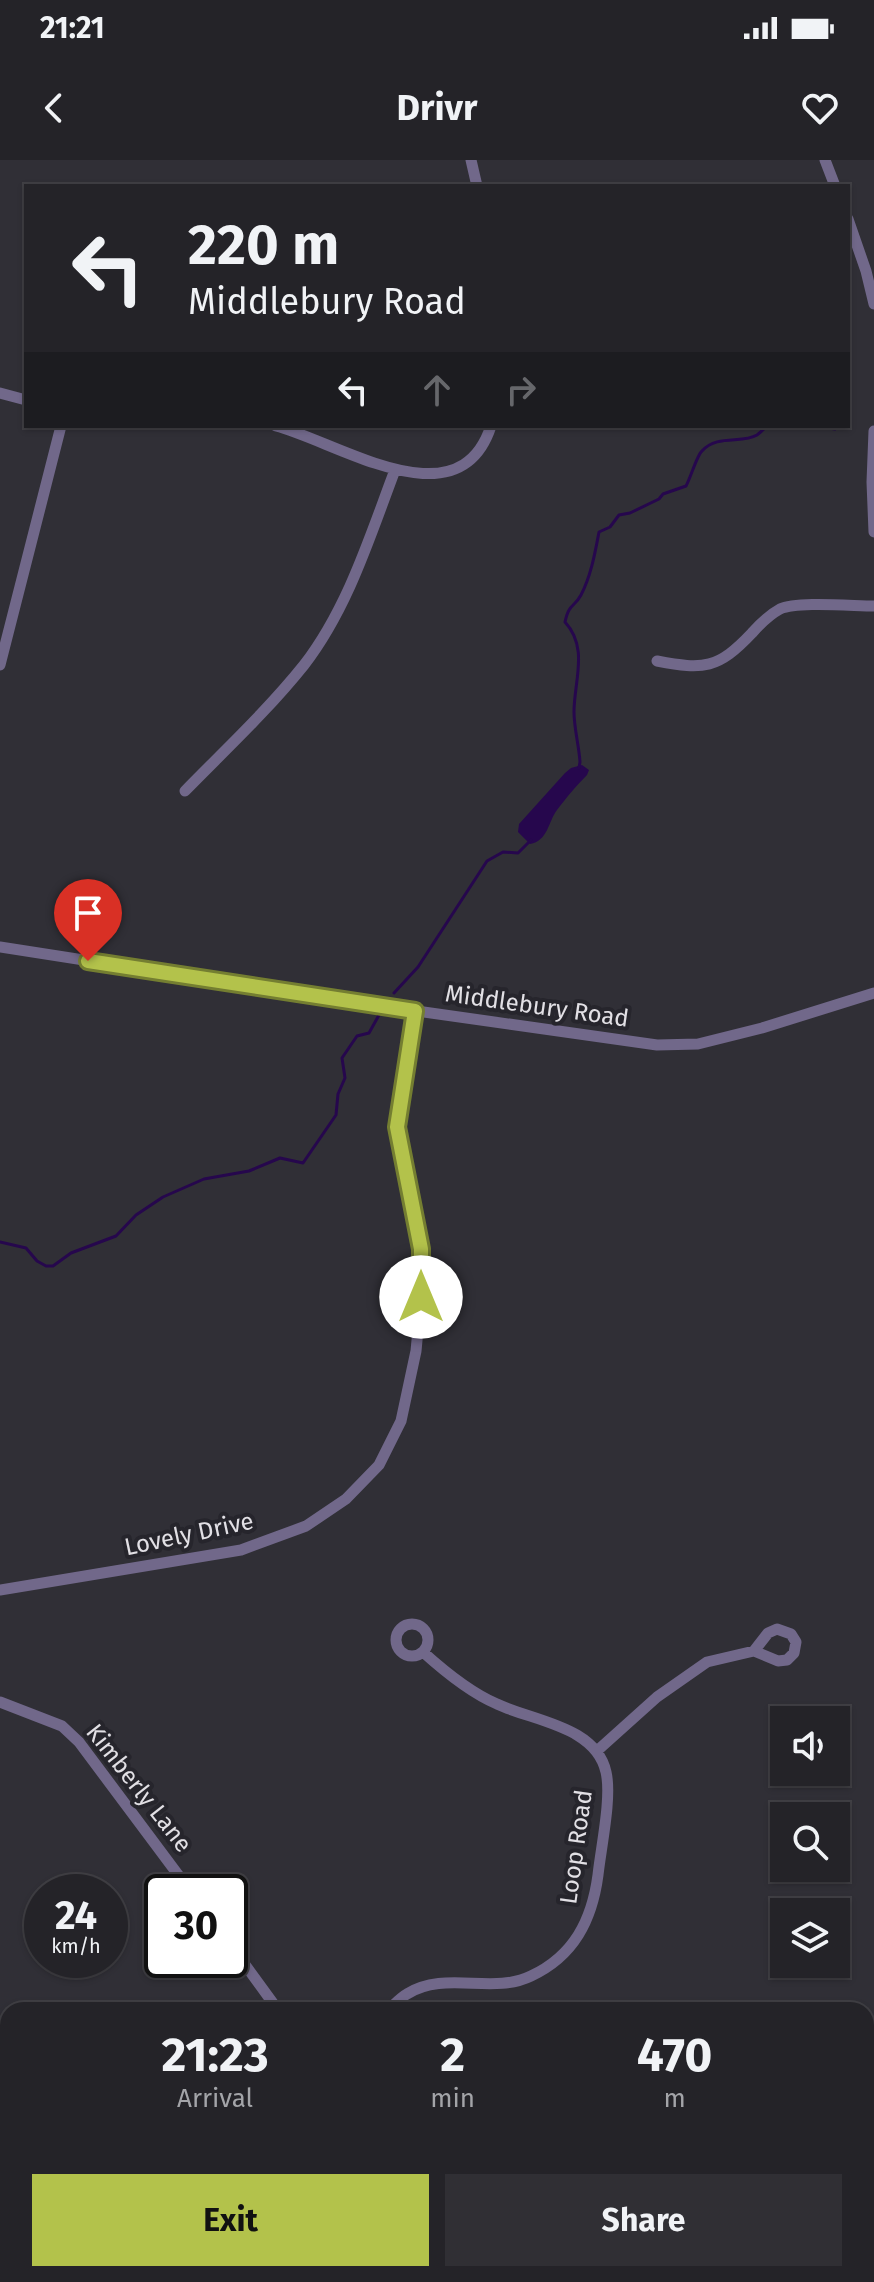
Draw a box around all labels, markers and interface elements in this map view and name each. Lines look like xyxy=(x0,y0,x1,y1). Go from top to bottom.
text: 21:21 xyxy=(40,10,105,46)
icon: back xyxy=(32,86,76,130)
text: Drivr xyxy=(397,86,477,130)
icon: heart xyxy=(798,86,842,130)
text: 220 m xyxy=(188,212,339,279)
icon: left xyxy=(56,216,160,320)
text: Middlebury Road xyxy=(188,280,466,324)
icon: left xyxy=(331,368,375,412)
icon: ahead xyxy=(415,368,459,412)
icon: right xyxy=(499,368,543,412)
pin xyxy=(54,879,122,961)
icon: arrive xyxy=(66,891,110,935)
street label: Middlebury Road xyxy=(443,979,631,1033)
position arrow xyxy=(379,1255,463,1339)
street label: Lovely Drive xyxy=(122,1507,256,1561)
map controls xyxy=(770,1706,850,1978)
button: sound xyxy=(770,1706,850,1786)
street label: Kimberly Lane xyxy=(80,1718,198,1858)
street label: Loop Road xyxy=(554,1788,598,1906)
button: search xyxy=(770,1802,850,1882)
speed limit sign: 30 xyxy=(144,1874,248,1978)
text: 24 xyxy=(55,1892,97,1940)
button: layers xyxy=(770,1898,850,1978)
text: km/h xyxy=(51,1934,101,1958)
text: 21:23 xyxy=(162,2026,269,2084)
text: 2 xyxy=(440,2026,465,2084)
text: 470 xyxy=(637,2026,712,2084)
text: Arrival xyxy=(177,2083,253,2114)
text: min xyxy=(430,2083,475,2114)
text: m xyxy=(663,2083,686,2114)
button: Exit xyxy=(32,2174,429,2266)
button: Share xyxy=(445,2174,842,2266)

